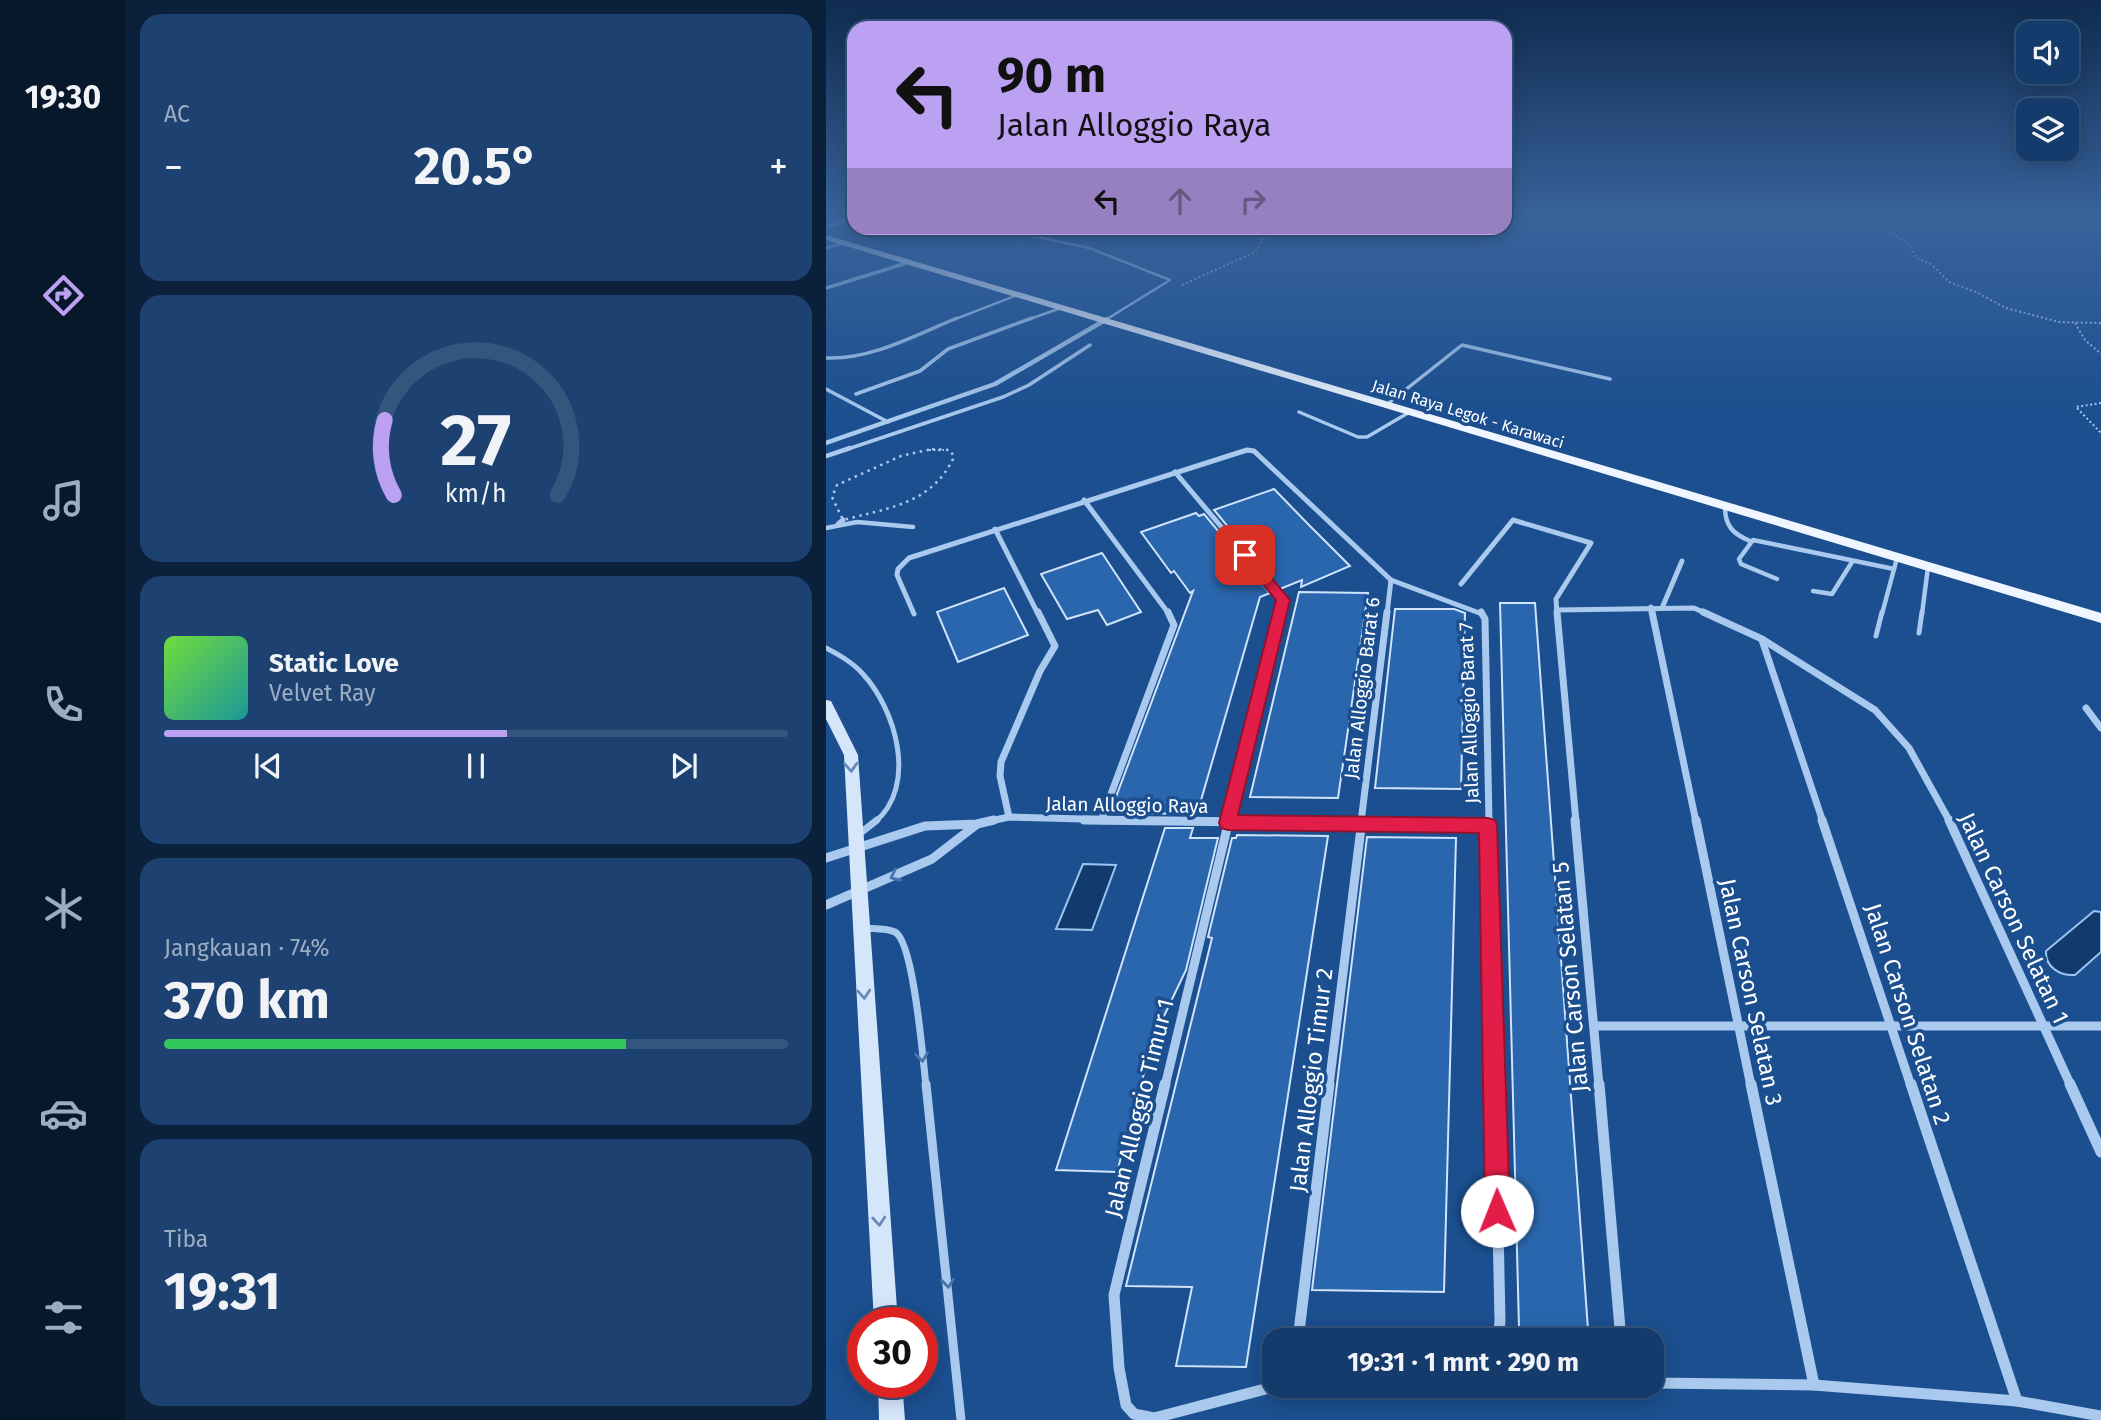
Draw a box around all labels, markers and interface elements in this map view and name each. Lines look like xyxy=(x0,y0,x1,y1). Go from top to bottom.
map controls xyxy=(2016,21,2079,161)
button: sound xyxy=(2016,21,2079,84)
text: 90 m xyxy=(997,46,1106,105)
icon: left xyxy=(882,49,973,140)
text: 19:30 xyxy=(25,78,101,116)
button: layers xyxy=(2016,98,2079,161)
text: AC xyxy=(164,100,190,128)
text: Jalan Alloggio Raya xyxy=(997,106,1271,144)
text: 20.5° xyxy=(414,135,538,198)
text: − xyxy=(164,144,183,190)
text: + xyxy=(769,144,788,190)
icon: left xyxy=(1088,182,1126,220)
icon: ahead xyxy=(1161,182,1199,220)
icon: right xyxy=(1234,182,1272,220)
icon: directions xyxy=(39,271,88,320)
street label: Jalan Raya Legok - Karawaci xyxy=(1370,376,1566,452)
text: 27 xyxy=(441,397,511,484)
icon: music xyxy=(39,476,88,525)
text: km/h xyxy=(445,479,507,509)
pin xyxy=(1215,525,1275,585)
icon: arrive xyxy=(1226,536,1264,574)
street label: Jalan Alloggio Barat 6 xyxy=(1339,596,1385,780)
street label: Jalan Alloggio Barat 7 xyxy=(1454,622,1484,804)
text: Static Love xyxy=(269,648,399,679)
text: Velvet Ray xyxy=(269,679,376,707)
icon: phone xyxy=(39,680,88,729)
icon: previous xyxy=(249,747,287,785)
icon: pause xyxy=(457,747,495,785)
icon: next xyxy=(665,747,703,785)
one-way arrow xyxy=(844,762,859,773)
street label: Jalan Alloggio Raya xyxy=(1045,792,1209,818)
street label: Jalan Carson Selatan 1 xyxy=(1953,808,2075,1028)
street label: Jalan Carson Selatan 5 xyxy=(1546,861,1594,1093)
one-way arrow xyxy=(890,868,902,882)
street label: Jalan Carson Selatan 3 xyxy=(1713,876,1789,1108)
icon: climate xyxy=(39,884,88,933)
street label: Jalan Carson Selatan 2 xyxy=(1859,900,1957,1128)
text: Jangkauan · 74% xyxy=(164,934,330,962)
street label: Jalan Alloggio Timur 2 xyxy=(1283,966,1339,1194)
text: 370 km xyxy=(164,969,330,1032)
one-way arrow xyxy=(856,989,871,1000)
street label: Jalan Alloggio Timur 1 xyxy=(1098,996,1180,1220)
one-way arrow xyxy=(915,1051,930,1063)
icon: car xyxy=(39,1089,88,1138)
position arrow xyxy=(1460,1174,1534,1248)
one-way arrow xyxy=(871,1216,886,1227)
text: Tiba xyxy=(164,1225,208,1253)
text: 19:31 xyxy=(164,1260,281,1323)
one-way arrow xyxy=(940,1277,955,1289)
icon: filters xyxy=(39,1293,88,1342)
speed limit sign: 30 xyxy=(847,1307,938,1398)
text: 19:31 · 1 mnt · 290 m xyxy=(1347,1347,1579,1378)

